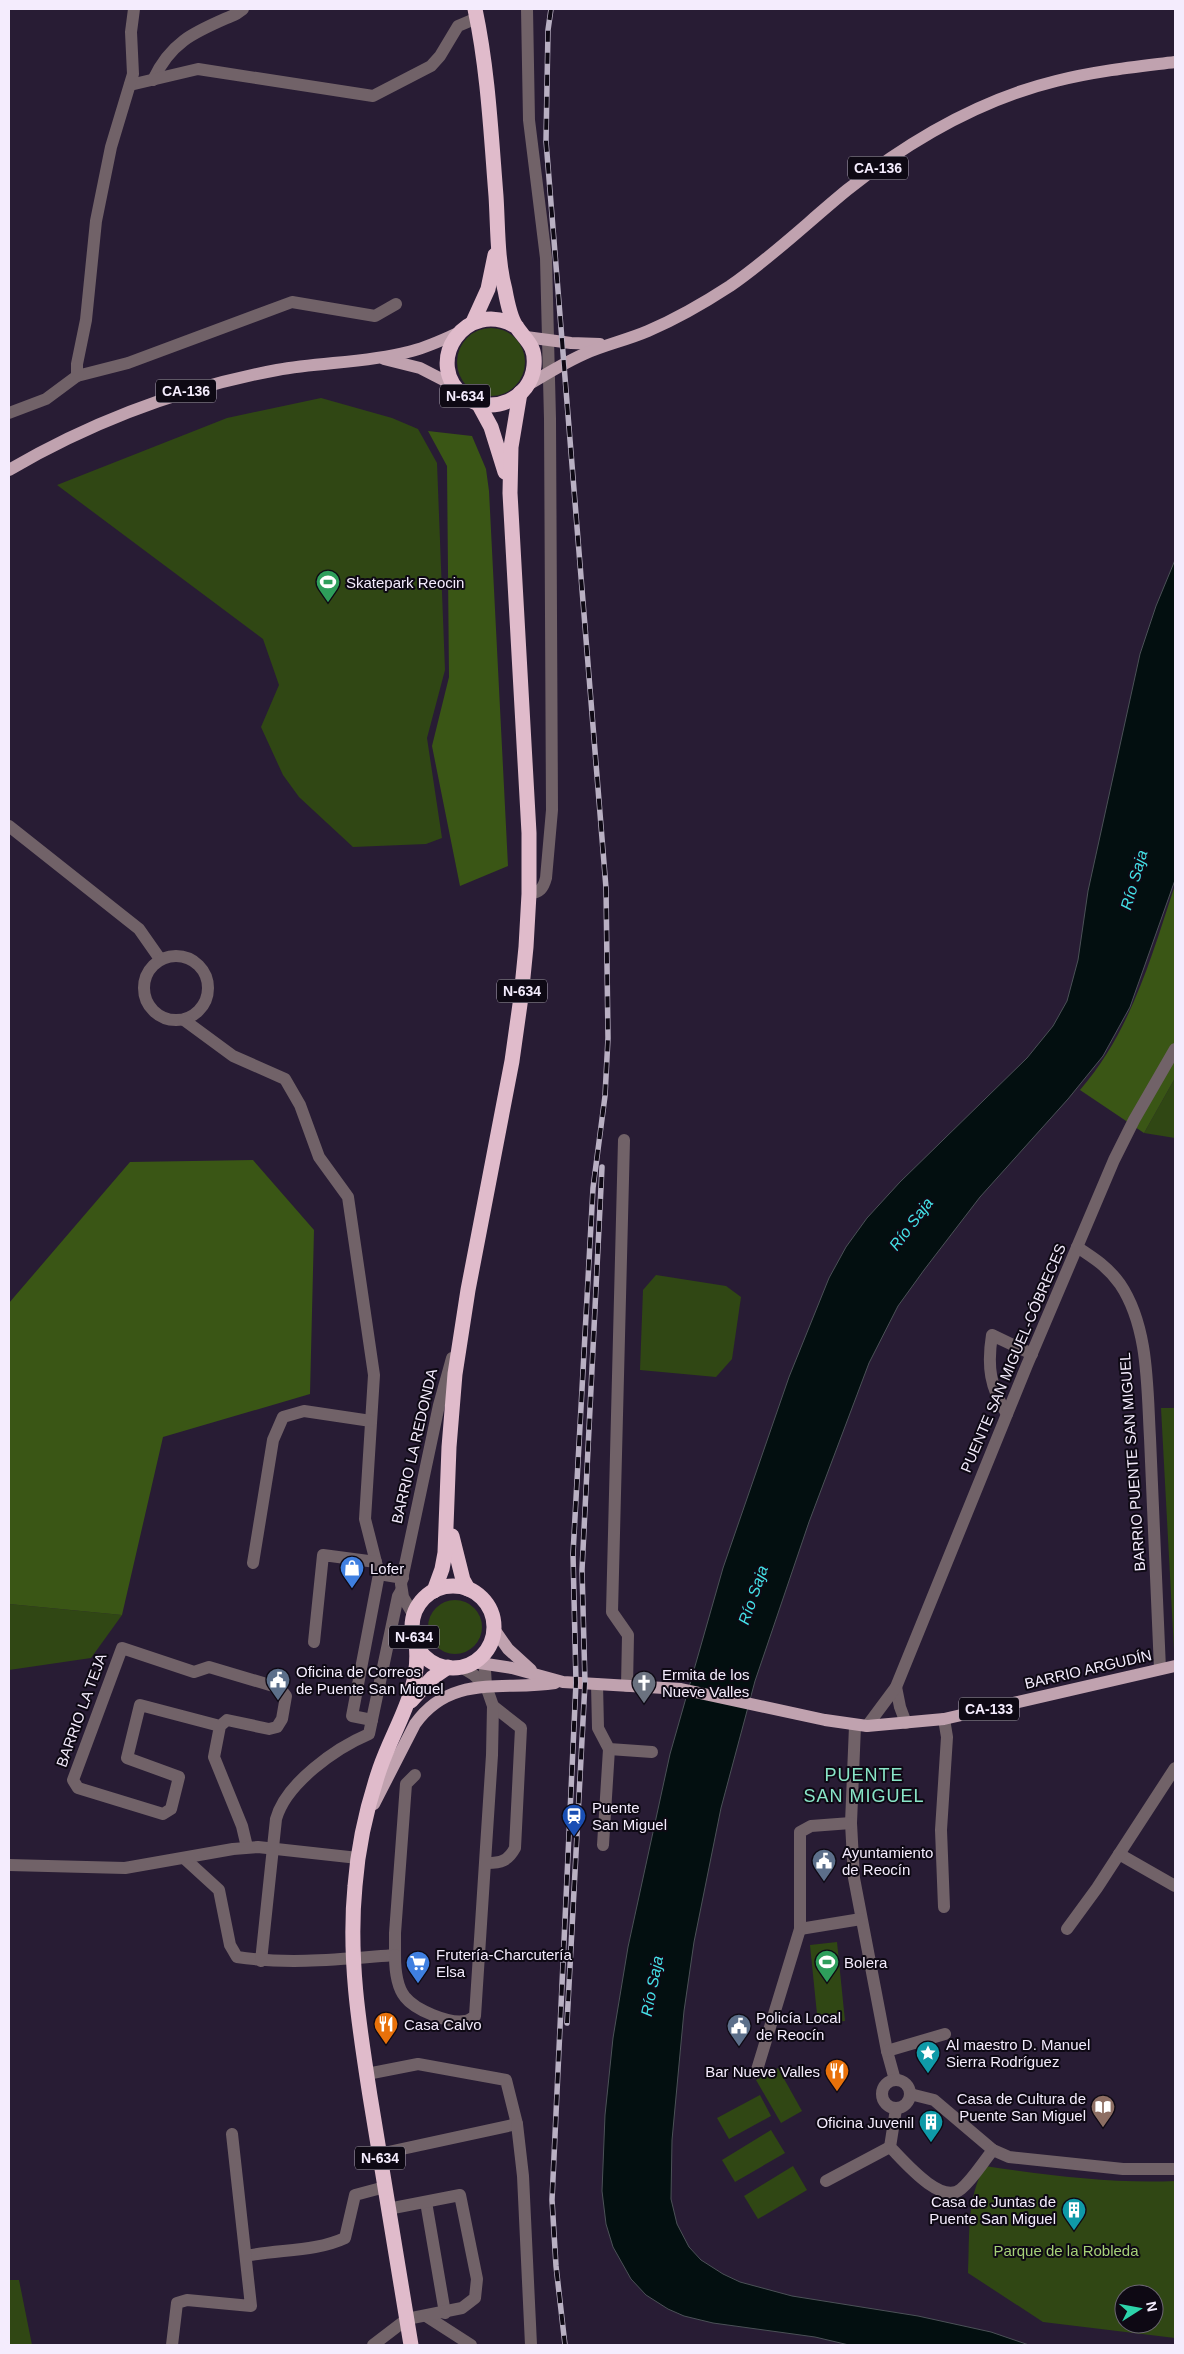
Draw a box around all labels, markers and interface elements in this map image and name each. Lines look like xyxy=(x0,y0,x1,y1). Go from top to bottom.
road number: CA-136 xyxy=(848,156,908,180)
road number: CA-136 xyxy=(156,380,216,402)
road number: N-634 xyxy=(440,384,490,408)
sports icon: Skatepark Reocin xyxy=(315,569,341,603)
place label: Skatepark Reocin xyxy=(346,574,464,591)
water label: Río Saja xyxy=(1117,848,1151,912)
road number: N-634 xyxy=(497,979,547,1002)
water label: Río Saja xyxy=(886,1194,936,1254)
street label: PUENTE SAN MIGUEL-CÓBRECES xyxy=(957,1241,1069,1475)
street label: BARRIO PUENTE SAN MIGUEL xyxy=(1116,1352,1148,1572)
street label: BARRIO LA REDONDA xyxy=(388,1367,440,1525)
shop icon: Lofer xyxy=(339,1555,365,1589)
place label: Lofer xyxy=(370,1560,404,1577)
water label: Río Saja xyxy=(735,1563,771,1627)
road number: N-634 xyxy=(389,1625,439,1648)
street label: BARRIO ARGUDÍN xyxy=(1023,1646,1153,1692)
street label: BARRIO LA TEJA xyxy=(53,1651,109,1769)
place label: Oficina de Correos de Puente San Miguel xyxy=(296,1663,444,1697)
place label: Ermita de los Nueve Valles xyxy=(662,1666,750,1700)
public building icon: Oficina de Correos de Puente San Miguel xyxy=(265,1667,291,1701)
church icon: Ermita de los Nueve Valles xyxy=(631,1670,657,1704)
road number: CA-133 xyxy=(959,1698,1019,1720)
district label: PUENTE SAN MIGUEL xyxy=(803,1765,925,1806)
place label: Puente San Miguel xyxy=(592,1799,667,1833)
station icon: Puente San Miguel xyxy=(561,1803,587,1837)
place label: Ayuntamiento de Reocín xyxy=(842,1844,933,1878)
public building icon: Ayuntamiento de Reocín xyxy=(811,1848,837,1882)
place label: Frutería-Charcutería Elsa xyxy=(436,1946,573,1980)
sports icon: Bolera xyxy=(814,1949,840,1983)
supermarket icon: Frutería-Charcutería Elsa xyxy=(405,1950,431,1984)
water label: Río Saja xyxy=(638,1954,666,2018)
place label: Bolera xyxy=(844,1954,888,1971)
place label: Policía Local de Reocín xyxy=(756,2009,841,2043)
restaurant icon: Casa Calvo xyxy=(373,2011,399,2045)
public building icon: Policía Local de Reocín xyxy=(726,2013,752,2047)
place label: Casa Calvo xyxy=(404,2016,482,2033)
place label: Al maestro D. Manuel Sierra Rodríguez xyxy=(946,2036,1090,2070)
place icon: Al maestro D. Manuel Sierra Rodríguez xyxy=(915,2040,941,2074)
restaurant icon: Bar Nueve Valles xyxy=(824,2058,850,2092)
place label: Bar Nueve Valles xyxy=(705,2063,820,2080)
place label: Casa de Cultura de Puente San Miguel xyxy=(957,2090,1086,2124)
library icon: Casa de Cultura de Puente San Miguel xyxy=(1090,2094,1116,2128)
building icon: Oficina Juvenil xyxy=(918,2109,944,2143)
place label: Oficina Juvenil xyxy=(816,2114,914,2131)
road number: N-634 xyxy=(355,2146,405,2170)
place label: Casa de Juntas de Puente San Miguel xyxy=(929,2193,1056,2227)
building icon: Casa de Juntas de Puente San Miguel xyxy=(1061,2197,1087,2231)
park label: Parque de la Robleda xyxy=(993,2242,1139,2259)
north arrow xyxy=(1114,2284,1164,2334)
text: N xyxy=(1143,2300,1161,2313)

